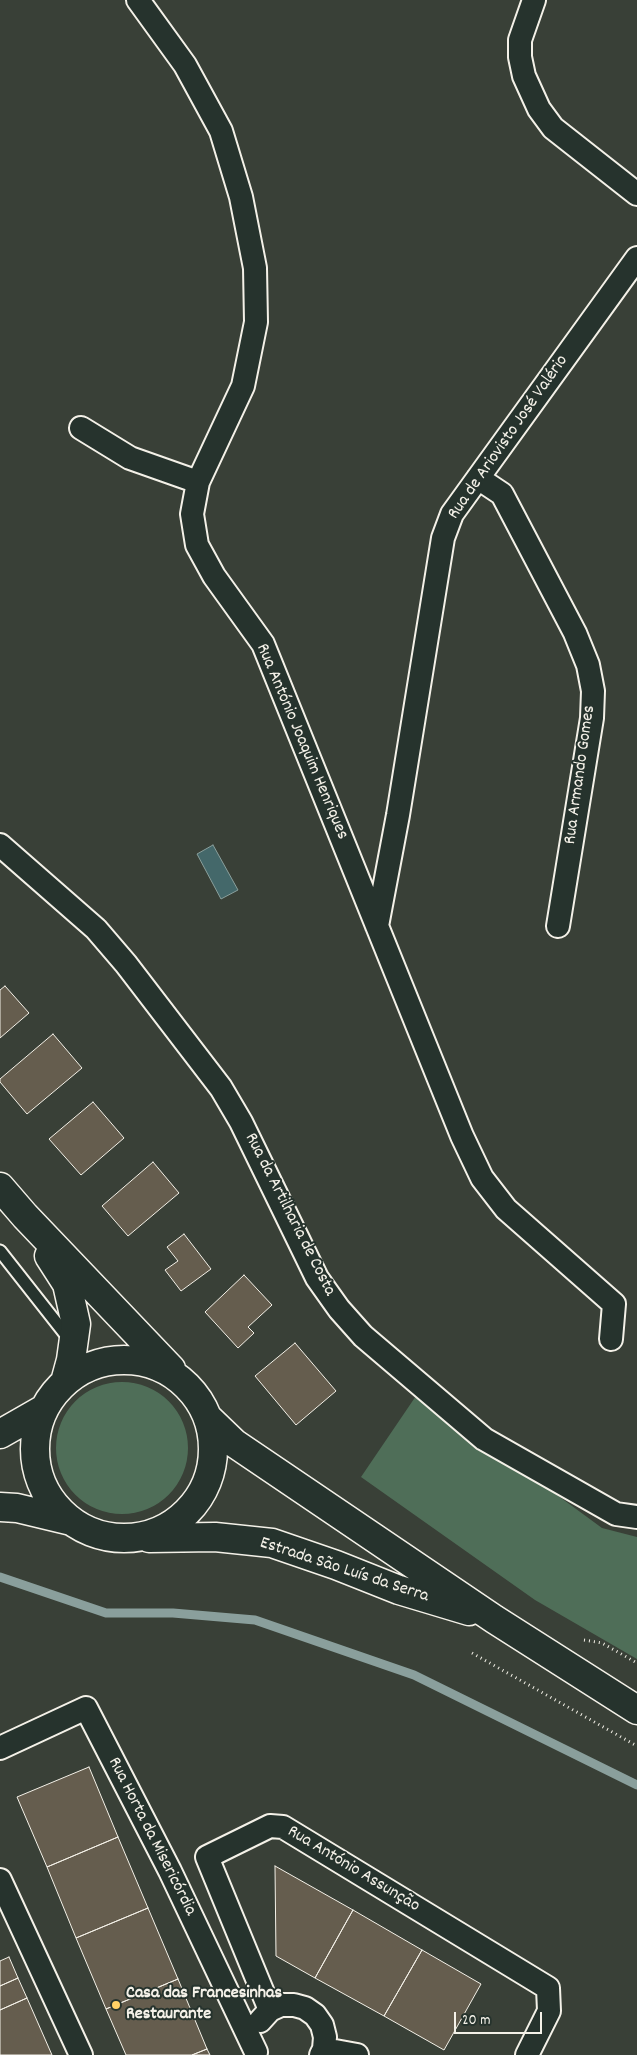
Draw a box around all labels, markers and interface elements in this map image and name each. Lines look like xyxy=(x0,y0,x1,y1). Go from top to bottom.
street label: Rua de Ariovisto José Valério xyxy=(444,352,574,524)
street label: Rua António Joaquim Henriques xyxy=(250,641,352,843)
street label: Rua Armando Gomes xyxy=(561,704,601,846)
street label: Rua da Artilharia de Costa xyxy=(238,1130,340,1300)
street label: Estrada São Luís da Serra xyxy=(257,1533,431,1609)
street label: Rua Horta da Misericórdia xyxy=(102,1754,200,1920)
street label: Rua António Assunção xyxy=(283,1822,423,1918)
place label: Casa das Francesinhas Restaurante xyxy=(126,1984,282,2026)
marker: Casa das Francesinhas Restaurante xyxy=(110,1999,122,2011)
scale bar xyxy=(457,2002,544,2034)
text: 20 m xyxy=(462,2010,490,2032)

